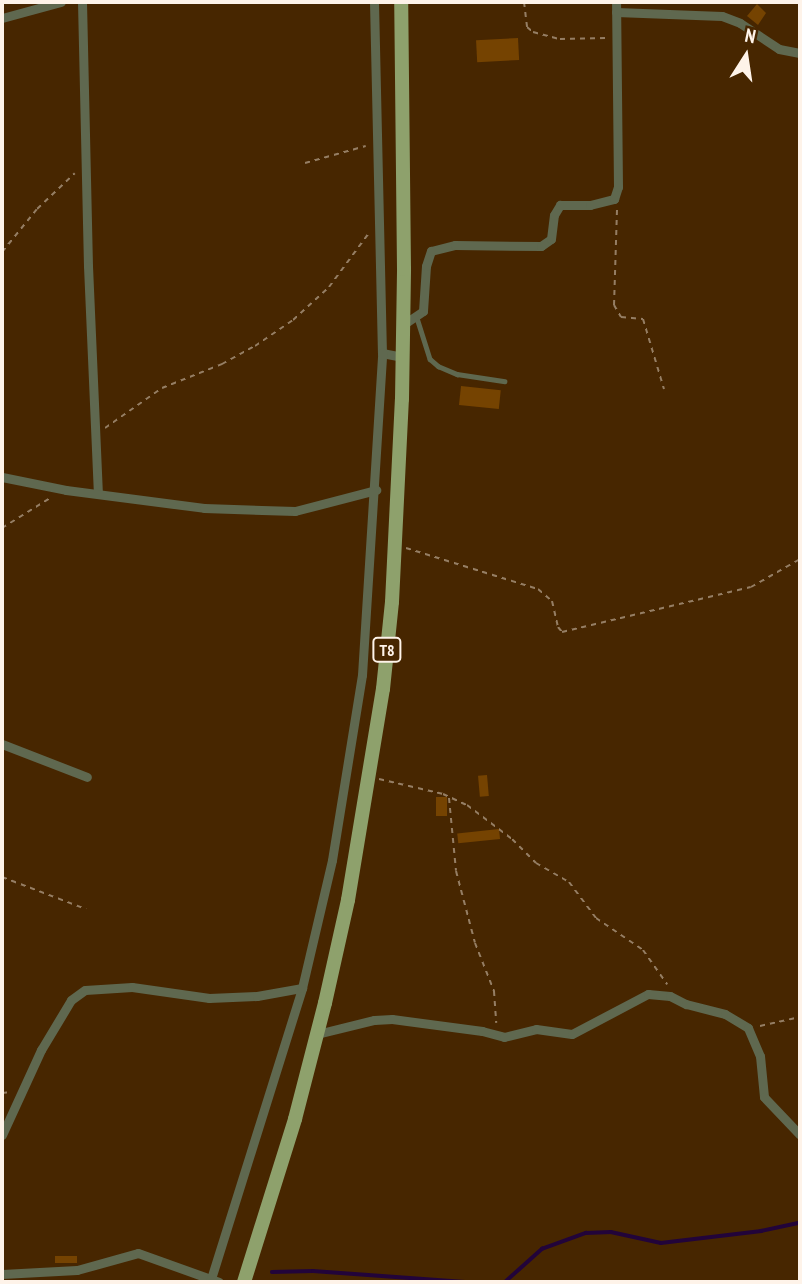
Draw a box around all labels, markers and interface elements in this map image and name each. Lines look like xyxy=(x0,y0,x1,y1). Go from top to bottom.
north arrow xyxy=(711,21,781,91)
text: N xyxy=(743,23,758,48)
road number: T8 xyxy=(371,638,403,663)

